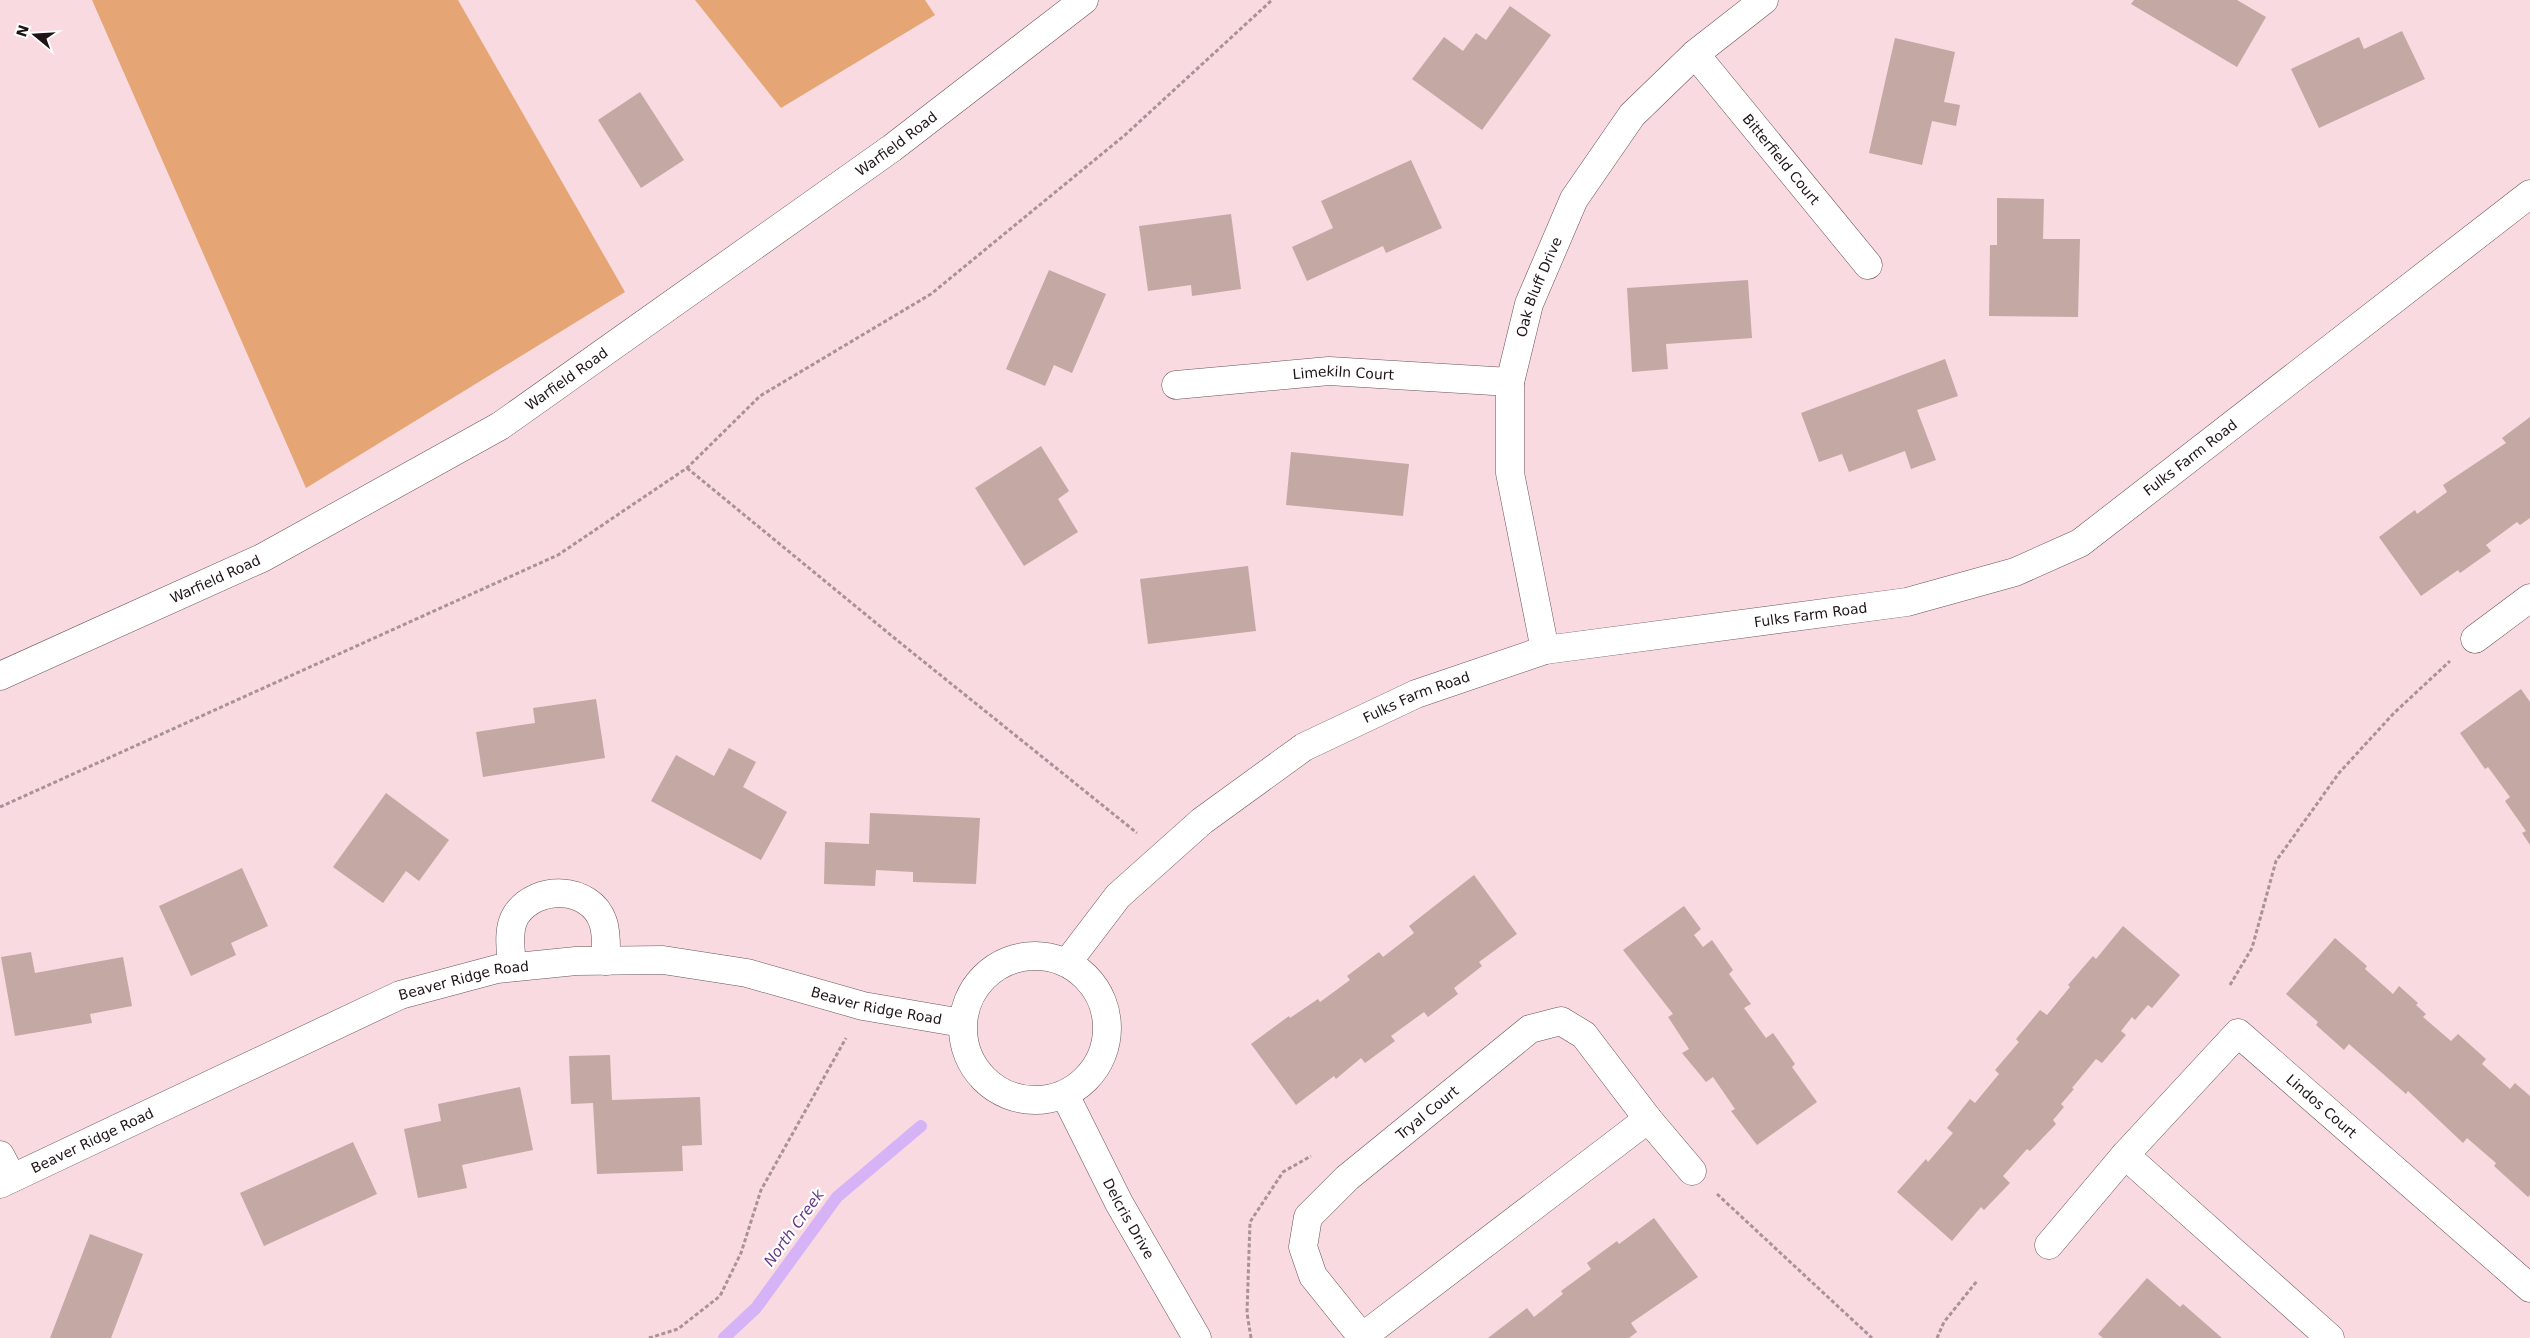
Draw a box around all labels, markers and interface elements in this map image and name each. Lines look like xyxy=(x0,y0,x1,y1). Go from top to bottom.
north arrow xyxy=(10,10,60,60)
text: N xyxy=(13,23,32,39)
street label: Warfield Road xyxy=(853,108,940,179)
street label: Bitterfield Court xyxy=(1740,111,1823,208)
street label: Oak Bluff Drive xyxy=(1513,234,1565,339)
street label: Warfield Road xyxy=(522,344,611,413)
street label: Limekiln Court xyxy=(1292,363,1395,383)
street label: Fulks Farm Road xyxy=(2140,416,2240,499)
street label: Warfield Road xyxy=(168,552,263,606)
street label: Fulks Farm Road xyxy=(1753,599,1868,630)
street label: Fulks Farm Road xyxy=(1360,668,1472,726)
street label: Beaver Ridge Road xyxy=(397,958,530,1003)
street label: Beaver Ridge Road xyxy=(809,984,943,1027)
street label: Lindos Court xyxy=(2283,1071,2360,1141)
street label: Tryal Court xyxy=(1392,1082,1462,1143)
street label: Beaver Ridge Road xyxy=(28,1105,156,1176)
street label: Delcris Drive xyxy=(1100,1176,1158,1262)
water label: North Creek xyxy=(760,1185,829,1270)

